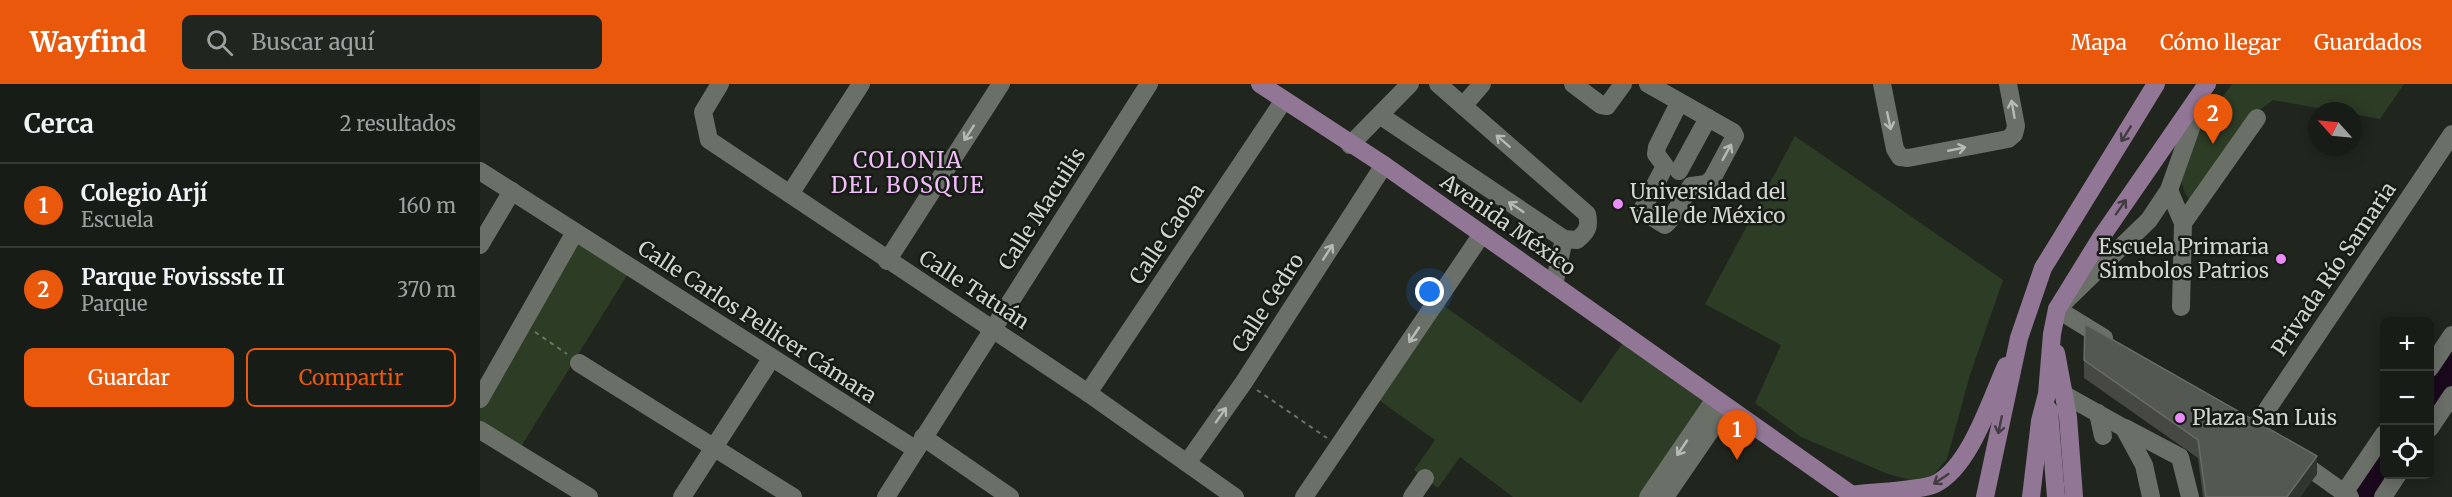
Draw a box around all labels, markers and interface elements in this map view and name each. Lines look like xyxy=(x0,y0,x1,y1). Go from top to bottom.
search box xyxy=(182,15,602,69)
text: Wayfind xyxy=(30,24,146,60)
icon: search xyxy=(203,26,236,59)
text: Buscar aquí xyxy=(251,28,374,56)
text: Mapa xyxy=(2071,29,2127,56)
text: Cómo llegar xyxy=(2160,29,2281,56)
text: Guardados xyxy=(2314,29,2422,56)
pin: 2 xyxy=(2194,94,2232,144)
one-way arrow xyxy=(2007,100,2018,119)
north arrow xyxy=(2308,102,2362,156)
text: Cerca xyxy=(24,107,94,140)
text: 2 resultados xyxy=(340,111,456,136)
one-way arrow xyxy=(1884,111,1896,130)
one-way arrow xyxy=(963,124,975,141)
one-way arrow xyxy=(2119,125,2131,142)
one-way arrow xyxy=(1495,134,1511,147)
street label: Calle Macuilis xyxy=(992,143,1091,275)
one-way arrow xyxy=(1947,143,1967,154)
one-way arrow xyxy=(1721,144,1733,161)
district label: COLONIA DEL BOSQUE xyxy=(831,146,985,199)
street label: Avenida México xyxy=(1434,167,1581,281)
street label: Privada Río Samaria xyxy=(2265,177,2402,361)
street label: Calle Caoba xyxy=(1123,178,1210,289)
place label: Universidad del Valle de México xyxy=(1629,178,1787,229)
text: Colegio Arjí xyxy=(81,179,207,207)
text: 1 xyxy=(39,193,48,218)
text: 160 m xyxy=(398,193,456,218)
marker: Universidad del Valle de México xyxy=(1611,197,1625,211)
one-way arrow xyxy=(1508,200,1525,212)
one-way arrow xyxy=(2115,200,2127,216)
text: Escuela xyxy=(81,207,154,232)
place label: Escuela Primaria Simbolos Patrios xyxy=(2098,233,2269,284)
street label: Calle Carlos Pellicer Cámara xyxy=(633,234,882,409)
street label: Calle Tatuán xyxy=(914,244,1035,335)
one-way arrow xyxy=(1322,244,1334,261)
street label: Calle Cedro xyxy=(1226,248,1310,357)
marker: Escuela Primaria Simbolos Patrios xyxy=(2274,252,2288,266)
text: Parque Fovissste II xyxy=(81,263,285,291)
text: 2 xyxy=(38,277,49,302)
text: 370 m xyxy=(397,277,456,302)
your location xyxy=(1415,277,1444,306)
text: Parque xyxy=(81,291,147,316)
map controls xyxy=(2380,317,2434,479)
button: + xyxy=(2380,317,2434,371)
one-way arrow xyxy=(1408,326,1420,343)
button: Guardar xyxy=(24,348,234,407)
button: Compartir xyxy=(246,348,456,407)
button: − xyxy=(2380,371,2434,425)
place label: Plaza San Luis xyxy=(2192,404,2337,431)
one-way arrow xyxy=(1215,408,1227,424)
pin: 1 xyxy=(1718,410,1756,460)
marker: Plaza San Luis xyxy=(2173,411,2187,425)
one-way arrow xyxy=(1994,415,2005,435)
button: locate xyxy=(2380,425,2434,479)
one-way arrow xyxy=(1676,439,1688,455)
one-way arrow xyxy=(1934,473,1950,485)

